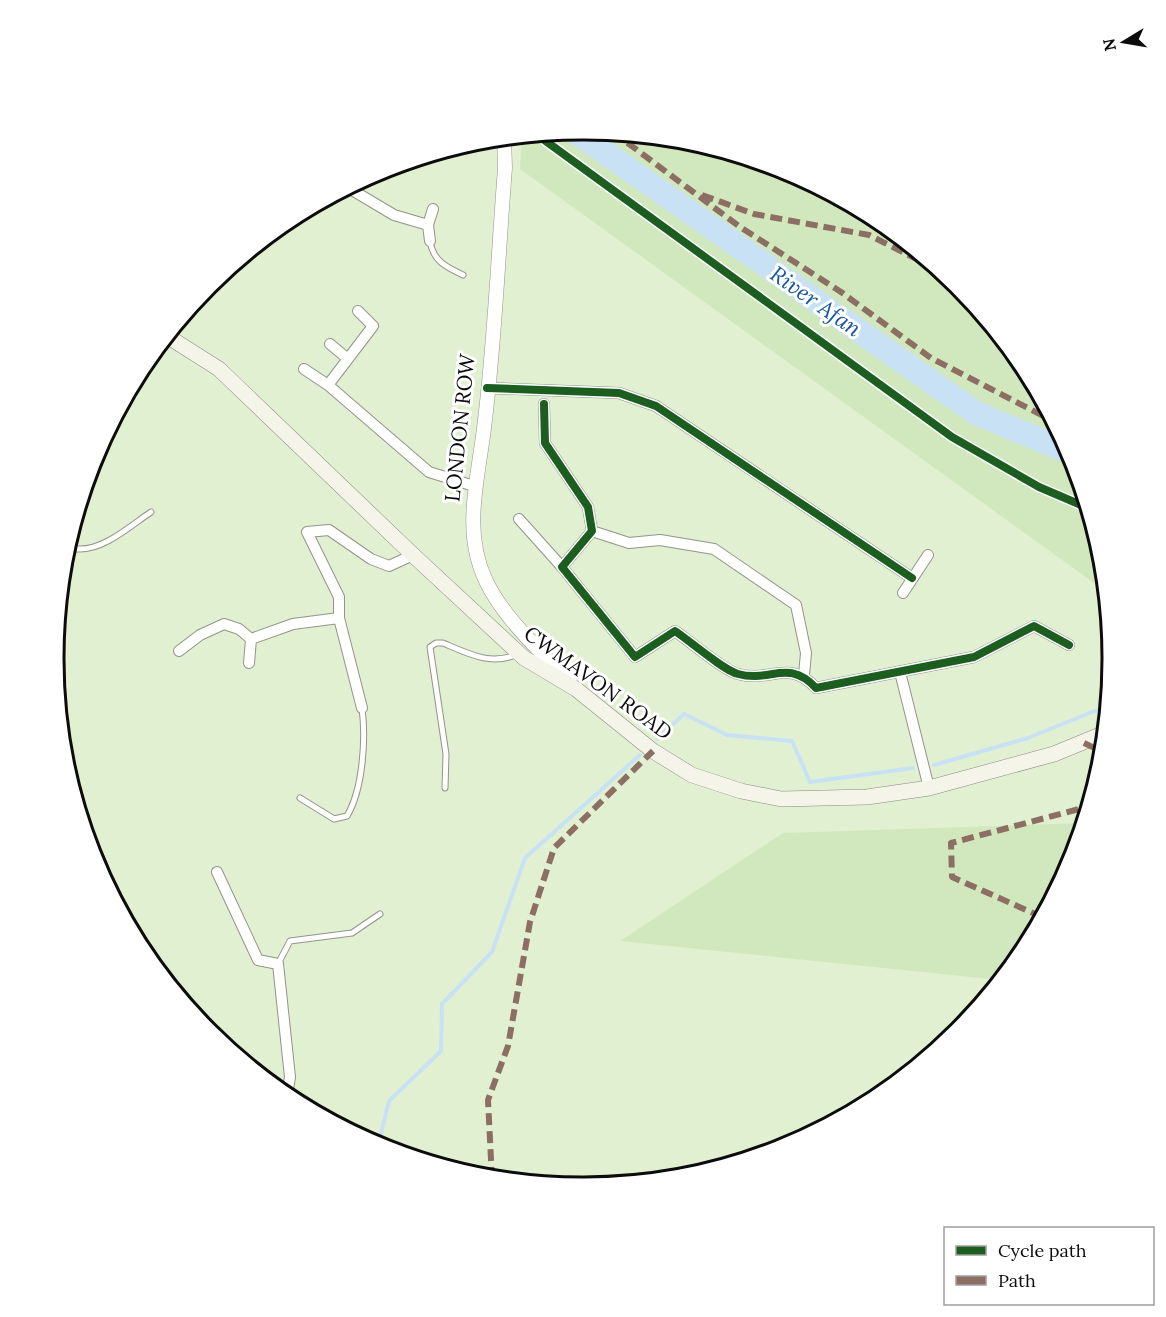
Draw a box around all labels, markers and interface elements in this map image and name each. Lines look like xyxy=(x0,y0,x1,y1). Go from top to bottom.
north arrow xyxy=(1094,12,1154,72)
text: N xyxy=(1098,37,1120,53)
water label: River Afan xyxy=(765,259,867,343)
street label: LONDON ROW xyxy=(438,352,481,503)
street label: CWMAVON ROAD xyxy=(519,620,678,746)
legend xyxy=(944,1227,1154,1305)
text: Cycle path xyxy=(998,1239,1087,1262)
text: Path xyxy=(998,1269,1036,1292)

